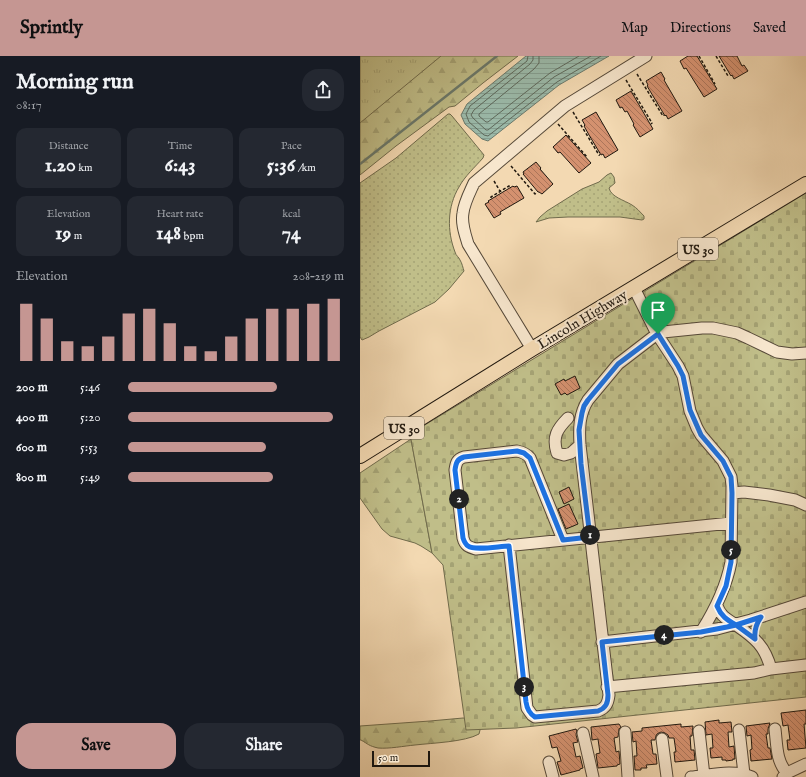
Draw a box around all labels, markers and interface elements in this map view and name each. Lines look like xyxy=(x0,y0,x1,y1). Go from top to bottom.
text: Sprintly xyxy=(20,16,83,40)
text: Map xyxy=(621,19,648,37)
text: Directions xyxy=(670,19,731,37)
text: Saved xyxy=(753,19,786,37)
text: Morning run xyxy=(16,68,134,96)
button: share xyxy=(302,69,344,111)
text: 08:17 xyxy=(16,97,42,114)
text: Distance xyxy=(49,139,89,153)
text: Time xyxy=(168,139,192,153)
text: Pace xyxy=(281,139,302,153)
text: 1.20 xyxy=(45,153,76,178)
text: 6:43 xyxy=(164,153,195,178)
text: 5:36 xyxy=(267,153,295,178)
text: km xyxy=(76,161,93,175)
text: /km xyxy=(295,161,316,175)
text: Elevation xyxy=(47,207,90,221)
text: Heart rate xyxy=(157,207,203,221)
text: kcal xyxy=(282,207,301,221)
text: 19 xyxy=(55,221,71,246)
text: 148 xyxy=(156,221,181,246)
text: 74 xyxy=(282,221,301,246)
text: m xyxy=(71,229,82,243)
text: bpm xyxy=(181,229,204,243)
road number: US 30 xyxy=(678,238,718,260)
text: Elevation xyxy=(16,268,68,285)
text: 208–219 m xyxy=(293,268,344,285)
street label: Lincoln Highway xyxy=(534,286,631,354)
pin xyxy=(641,293,675,334)
icon: arrive xyxy=(647,299,669,321)
text: 200 m xyxy=(16,379,48,396)
text: 5:46 xyxy=(80,379,100,396)
text: 400 m xyxy=(16,409,48,426)
text: 5:20 xyxy=(80,409,101,426)
road number: US 30 xyxy=(384,417,424,439)
text: 600 m xyxy=(16,439,47,456)
text: 5:53 xyxy=(80,439,98,456)
text: 800 m xyxy=(16,469,47,486)
text: 5:49 xyxy=(80,469,100,486)
pin: 2 xyxy=(449,489,469,509)
text: 2 xyxy=(456,492,462,506)
pin: 1 xyxy=(580,525,600,545)
text: 1 xyxy=(588,528,592,542)
pin: 5 xyxy=(721,540,741,560)
text: 5 xyxy=(729,543,733,557)
pin: 4 xyxy=(654,625,674,645)
text: 4 xyxy=(661,628,667,642)
pin: 3 xyxy=(514,677,534,697)
text: 3 xyxy=(522,680,526,694)
button: Save xyxy=(16,723,176,769)
button: Share xyxy=(184,723,344,769)
scale bar xyxy=(372,749,430,768)
text: 50 m xyxy=(378,751,398,765)

